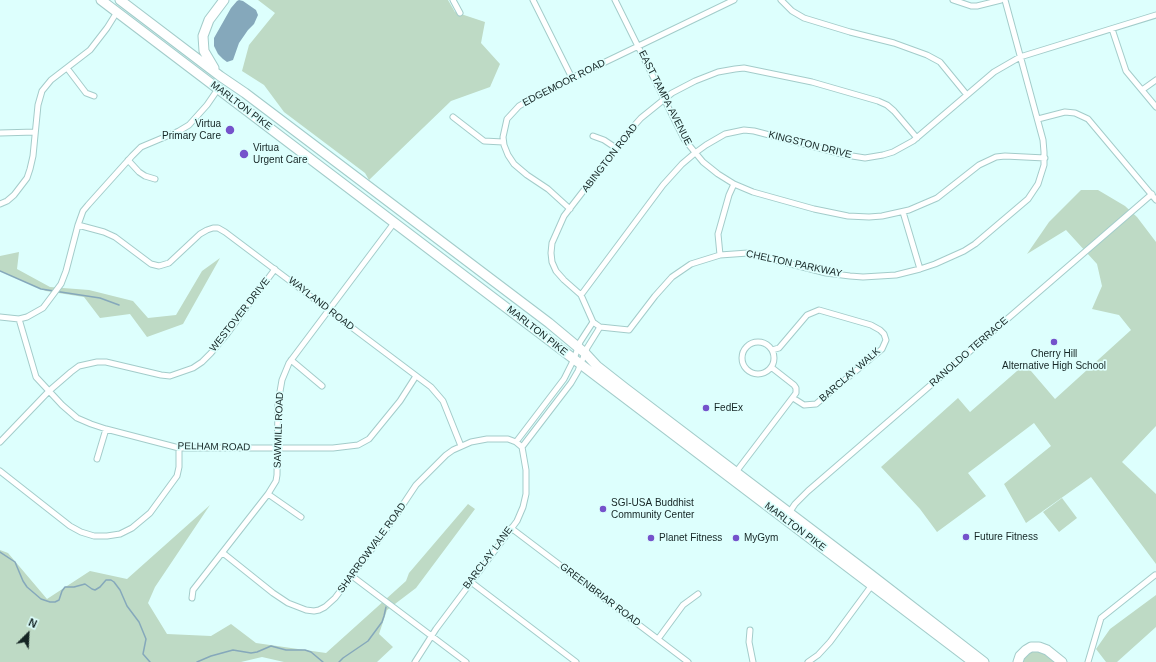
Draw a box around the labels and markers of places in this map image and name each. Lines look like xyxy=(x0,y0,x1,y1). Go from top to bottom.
place label: Virtua Primary Care xyxy=(162,118,221,142)
marker: Virtua Primary Care xyxy=(224,124,236,136)
place label: Virtua Urgent Care xyxy=(253,142,307,166)
marker: Virtua Urgent Care xyxy=(238,148,250,160)
marker: Cherry Hill Alternative High School xyxy=(1049,337,1059,347)
place label: Cherry Hill Alternative High School xyxy=(1002,348,1106,372)
place label: FedEx xyxy=(714,402,743,414)
marker: FedEx xyxy=(701,403,711,413)
place label: SGI-USA Buddhist Community Center xyxy=(611,497,694,520)
marker: SGI-USA Buddhist Community Center xyxy=(598,504,608,514)
place label: Future Fitness xyxy=(974,531,1038,543)
place label: Planet Fitness xyxy=(659,532,722,544)
place label: MyGym xyxy=(744,532,778,544)
marker: Future Fitness xyxy=(961,532,971,542)
marker: Planet Fitness xyxy=(646,533,656,543)
marker: MyGym xyxy=(731,533,741,543)

